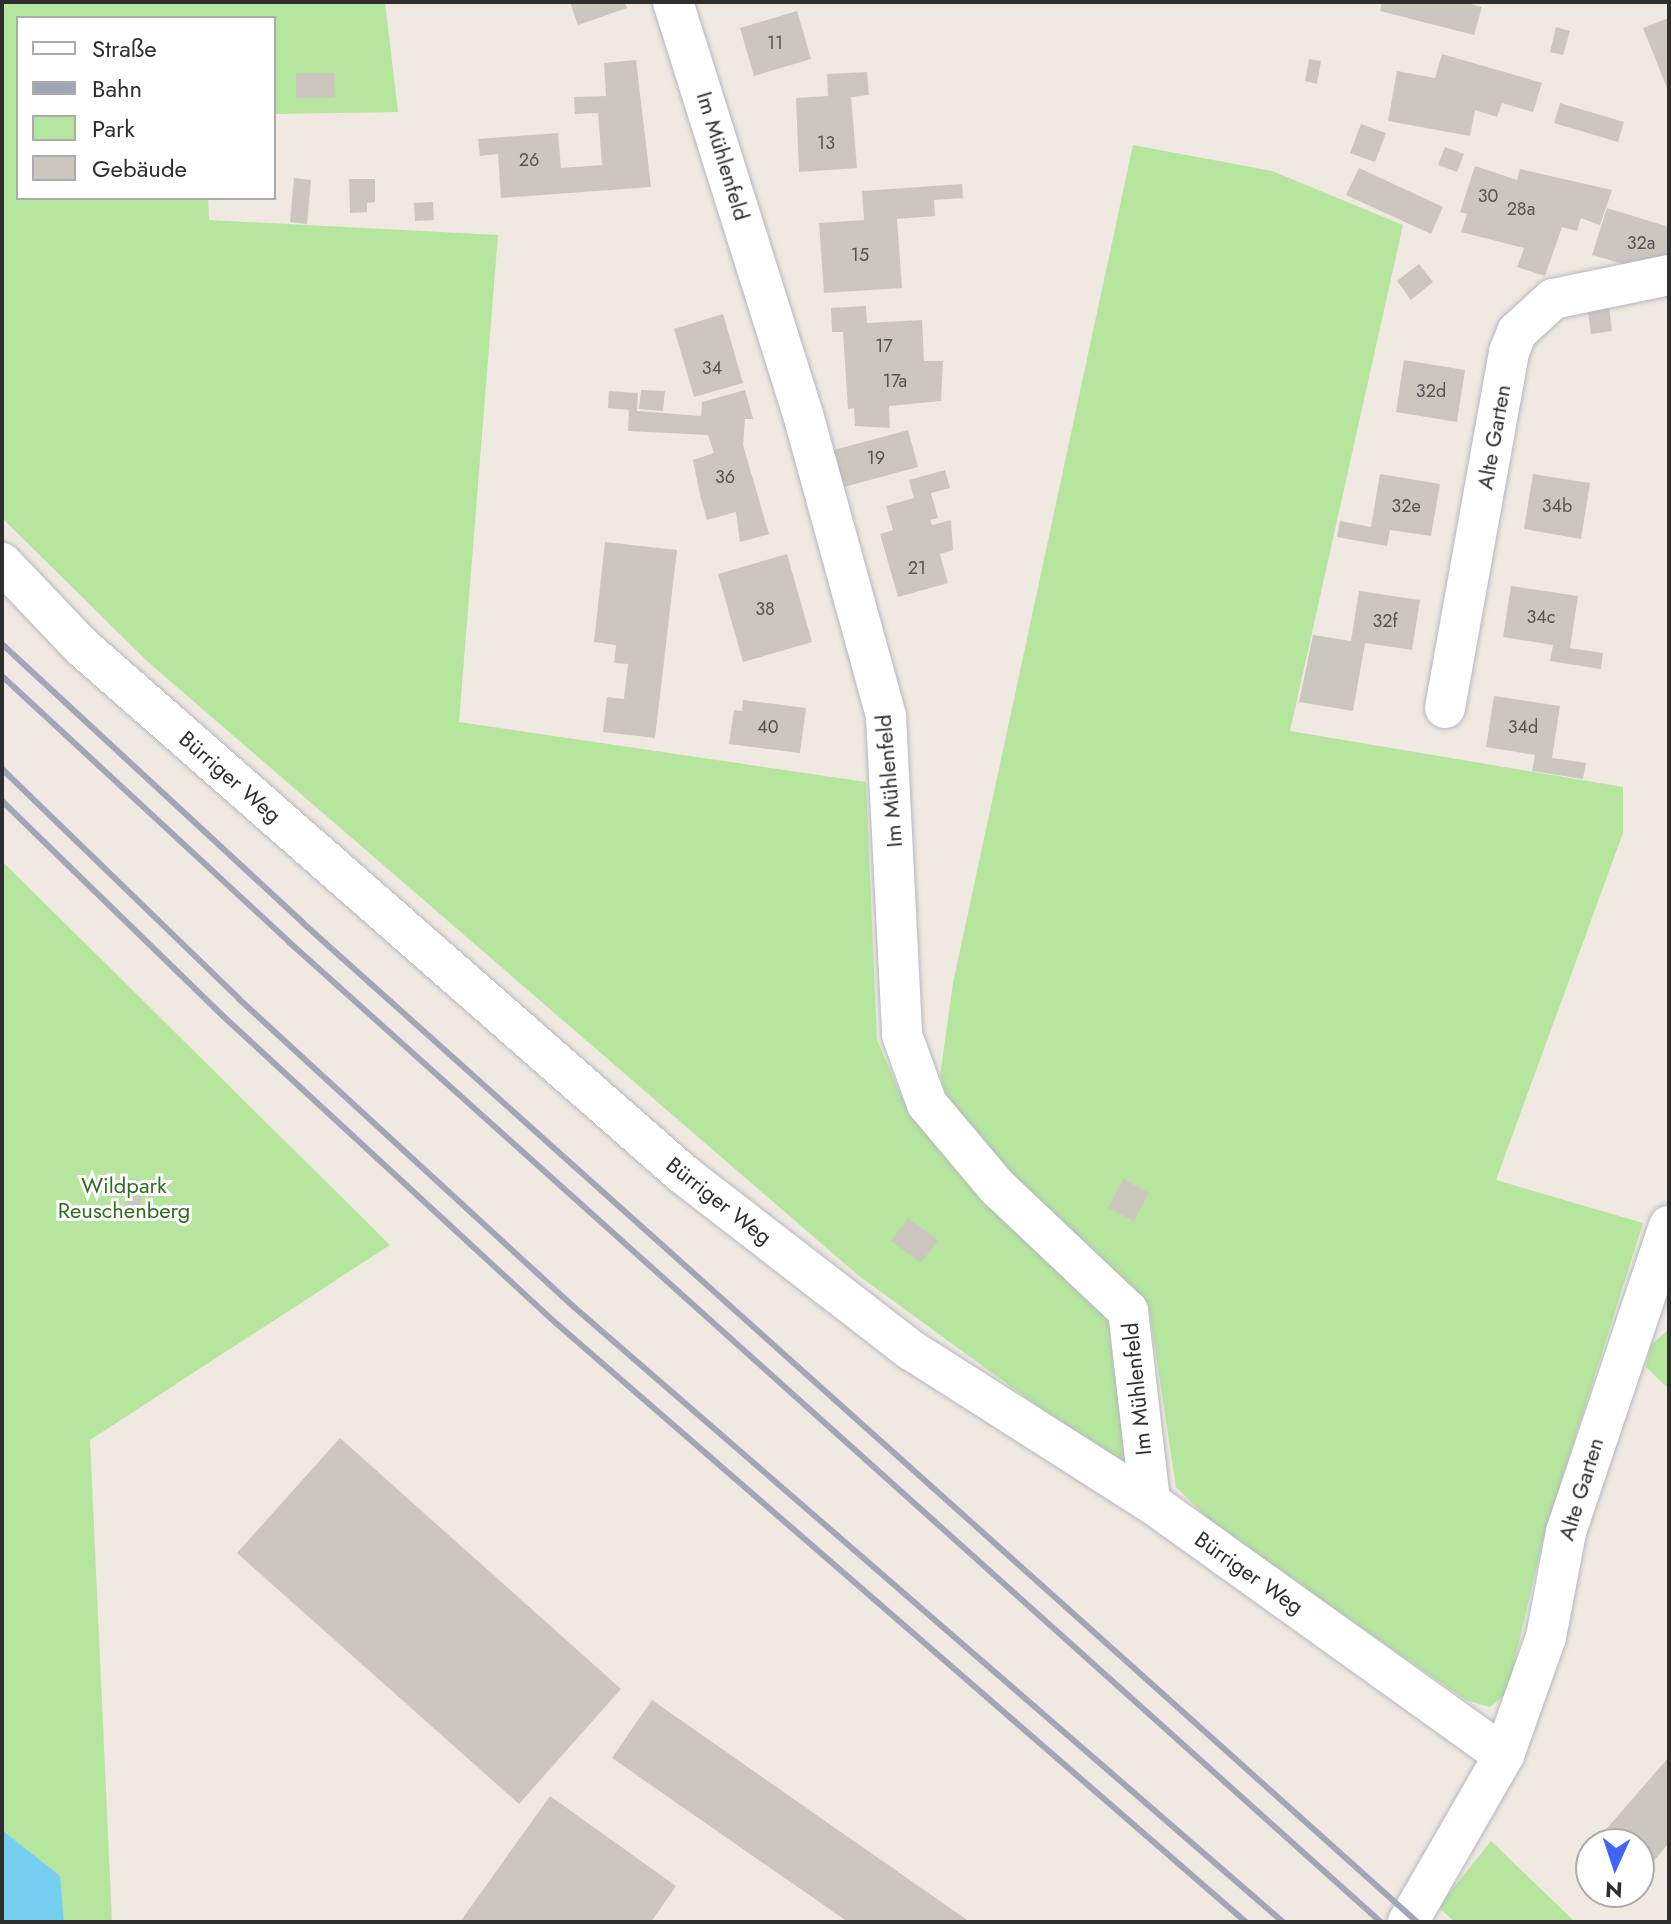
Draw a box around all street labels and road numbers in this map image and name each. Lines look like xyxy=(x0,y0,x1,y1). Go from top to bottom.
street label: Im Mühlenfeld xyxy=(691,88,755,224)
street label: Alte Garten xyxy=(1472,382,1516,492)
street label: Im Mühlenfeld xyxy=(870,713,908,849)
street label: Bürriger Weg xyxy=(174,726,286,828)
street label: Bürriger Weg xyxy=(661,1152,777,1250)
street label: Im Mühlenfeld xyxy=(1117,1321,1157,1457)
street label: Alte Garten xyxy=(1553,1434,1609,1544)
street label: Bürriger Weg xyxy=(1190,1526,1308,1620)

